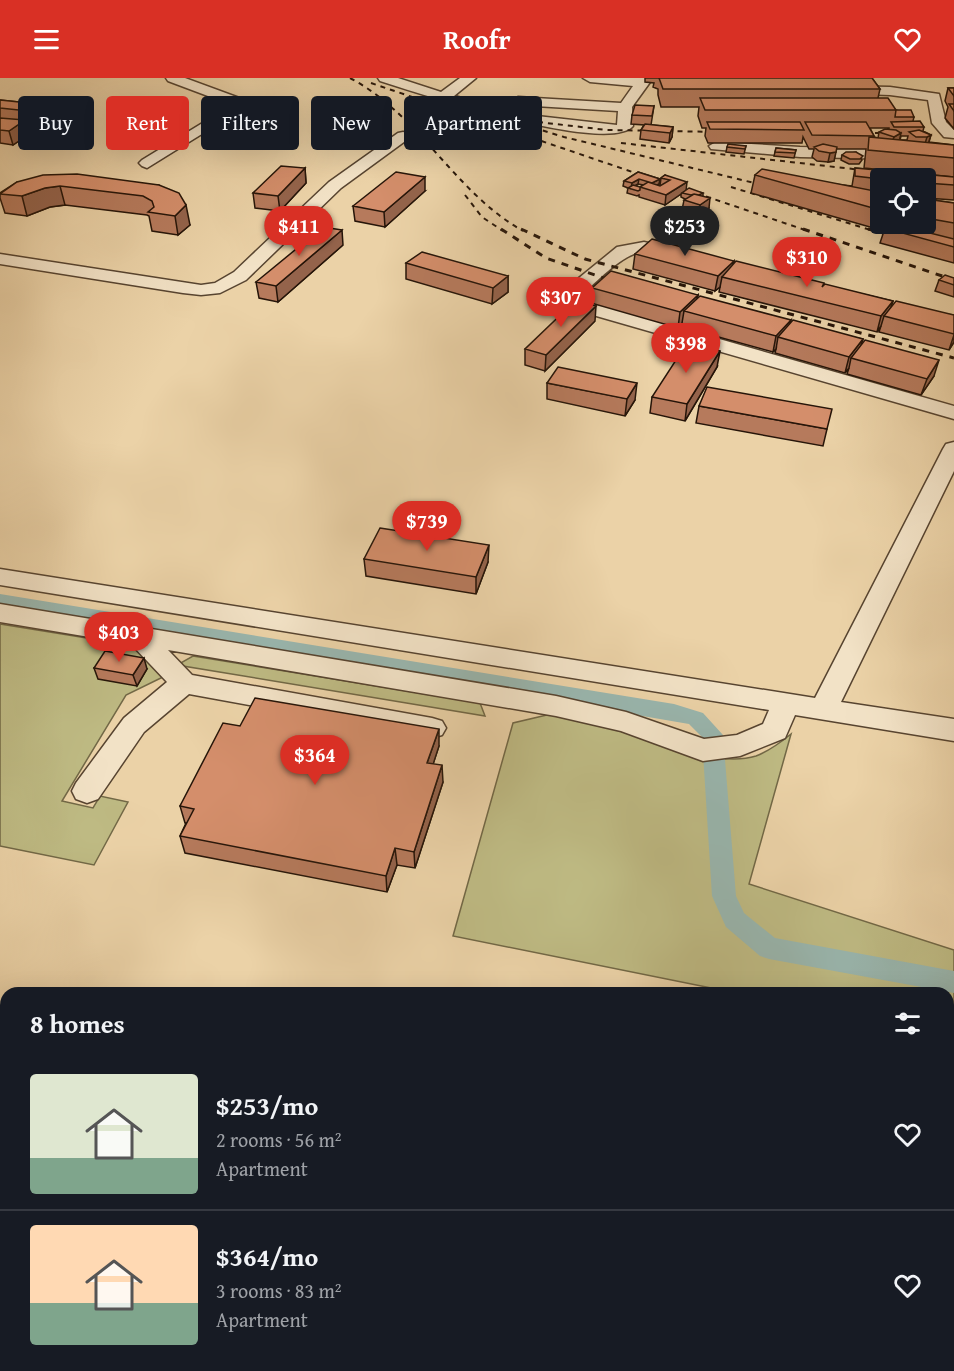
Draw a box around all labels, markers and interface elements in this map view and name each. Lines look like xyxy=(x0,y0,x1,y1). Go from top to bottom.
text: Roofr xyxy=(443,19,511,59)
icon: menu xyxy=(30,23,63,56)
icon: heart xyxy=(891,23,924,56)
chip: Buy xyxy=(18,96,94,150)
chip: Rent xyxy=(106,96,189,150)
chip: Filters xyxy=(201,96,299,150)
chip: New xyxy=(311,96,392,150)
chip: Apartment xyxy=(404,96,542,150)
map controls xyxy=(870,168,936,234)
button: locate xyxy=(870,168,936,234)
pin: $411 xyxy=(263,206,335,257)
pin: $253 xyxy=(649,206,721,257)
text: $411 xyxy=(278,211,320,240)
text: $253 xyxy=(664,211,706,240)
pin: $310 xyxy=(771,237,843,288)
text: $310 xyxy=(786,242,828,271)
pin: $307 xyxy=(525,277,597,328)
text: $307 xyxy=(540,282,582,311)
pin: $398 xyxy=(650,323,722,374)
text: $398 xyxy=(665,328,707,357)
pin: $739 xyxy=(391,501,463,552)
text: $739 xyxy=(406,506,448,535)
pin: $403 xyxy=(83,612,155,663)
text: $403 xyxy=(98,617,140,646)
pin: $364 xyxy=(279,735,351,786)
text: $364 xyxy=(294,740,336,769)
text: 8 homes xyxy=(30,1004,125,1043)
icon: filters xyxy=(891,1007,924,1040)
text: $253/mo xyxy=(216,1086,318,1125)
icon: home xyxy=(78,1098,150,1170)
icon: heart xyxy=(891,1118,924,1151)
text: 2 rooms · 56 m² xyxy=(216,1125,342,1154)
text: Apartment xyxy=(216,1154,308,1183)
text: $364/mo xyxy=(216,1237,318,1276)
icon: home xyxy=(78,1249,150,1321)
icon: heart xyxy=(891,1269,924,1302)
text: 3 rooms · 83 m² xyxy=(216,1276,342,1305)
text: Apartment xyxy=(216,1305,308,1334)

